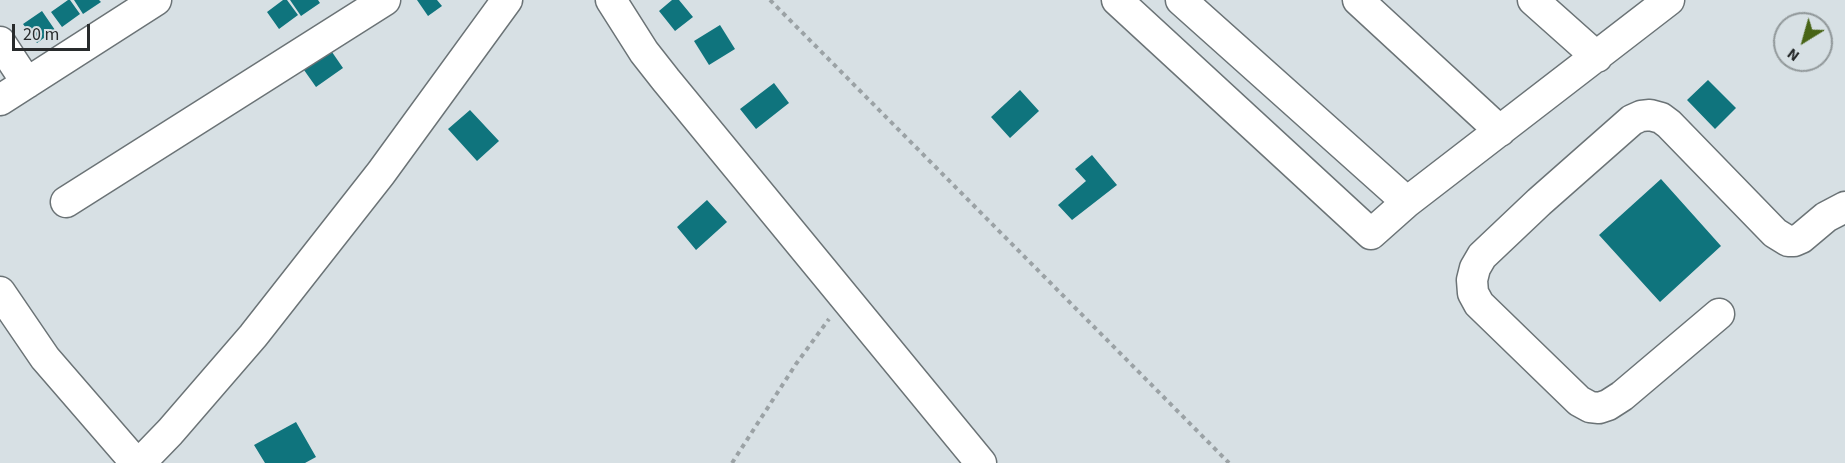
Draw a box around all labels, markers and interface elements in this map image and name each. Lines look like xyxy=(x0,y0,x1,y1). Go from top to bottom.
scale bar xyxy=(15,12,93,50)
north arrow xyxy=(1773,12,1833,72)
text: 20 m xyxy=(23,22,59,47)
text: N xyxy=(1783,43,1804,67)

